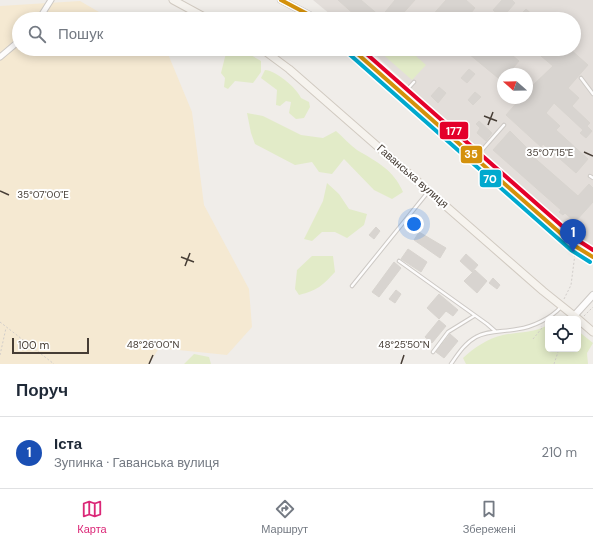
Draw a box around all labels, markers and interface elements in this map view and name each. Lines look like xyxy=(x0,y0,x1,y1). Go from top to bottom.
search box xyxy=(12,12,581,56)
icon: search xyxy=(26,23,48,45)
text: Пошук xyxy=(58,24,103,44)
north arrow xyxy=(497,68,533,104)
line badge: 177 xyxy=(439,121,469,140)
text: 177 xyxy=(446,124,462,138)
street label: Гаванська вулиця xyxy=(374,141,452,211)
line badge: 35 xyxy=(460,145,483,164)
text: 35°07'15"E xyxy=(527,146,574,159)
text: 35 xyxy=(464,147,478,161)
line badge: 70 xyxy=(479,169,502,188)
text: 70 xyxy=(483,172,497,186)
text: 35°07'00"E xyxy=(17,188,69,201)
your location xyxy=(404,214,424,234)
pin: 1 xyxy=(560,219,586,252)
map controls xyxy=(545,316,581,352)
button: locate xyxy=(545,316,581,352)
scale bar xyxy=(12,336,89,355)
text: 100 m xyxy=(18,338,49,352)
text: 48°26'00"N xyxy=(127,338,179,351)
text: 48°25'50"N xyxy=(378,338,430,351)
text: Поруч xyxy=(16,379,68,401)
text: Іста xyxy=(54,434,82,454)
text: 1 xyxy=(27,444,31,461)
text: 210 m xyxy=(542,444,577,461)
text: Зупинка · Гаванська вулиця xyxy=(54,454,219,471)
tab: Карта xyxy=(77,498,107,536)
tab: Маршрут xyxy=(261,498,308,536)
tab: Збережені xyxy=(463,498,516,536)

